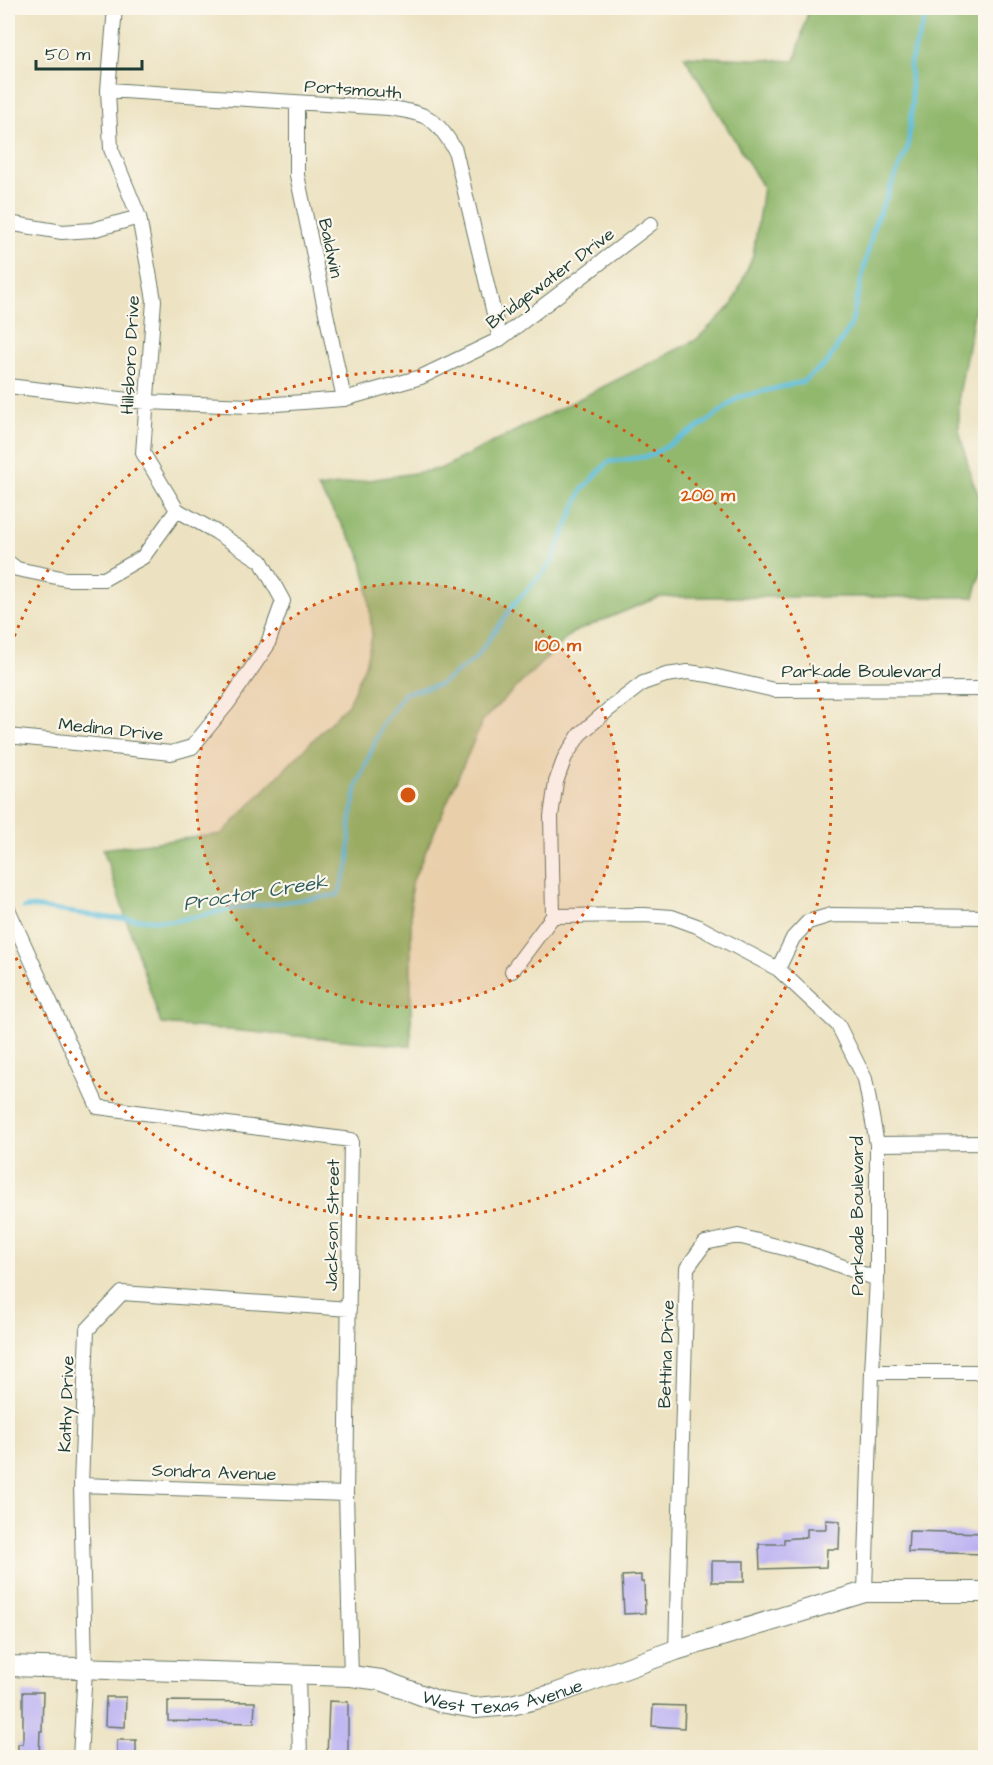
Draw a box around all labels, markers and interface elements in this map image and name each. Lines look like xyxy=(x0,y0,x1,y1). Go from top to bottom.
scale bar xyxy=(36,33,142,71)
text: 50 m xyxy=(45,42,90,67)
street label: Portsmouth xyxy=(304,74,402,105)
street label: Baldwin xyxy=(312,216,349,280)
street label: Bridgewater Drive xyxy=(481,222,621,336)
street label: Hillsboro Drive xyxy=(115,295,146,415)
text: 200 m xyxy=(680,483,736,508)
text: 100 m xyxy=(535,633,582,658)
street label: Parkade Boulevard xyxy=(781,659,941,684)
street label: Medina Drive xyxy=(57,712,165,747)
centre of rings xyxy=(398,785,418,805)
water label: Proctor Creek xyxy=(181,868,330,918)
street label: Parkade Boulevard xyxy=(845,1136,870,1296)
street label: Jackson Street xyxy=(319,1158,346,1291)
street label: Bettina Drive xyxy=(652,1299,681,1409)
street label: Kathy Drive xyxy=(52,1355,82,1453)
street label: Sondra Avenue xyxy=(151,1458,277,1487)
street label: West Texas Avenue xyxy=(418,1673,586,1721)

